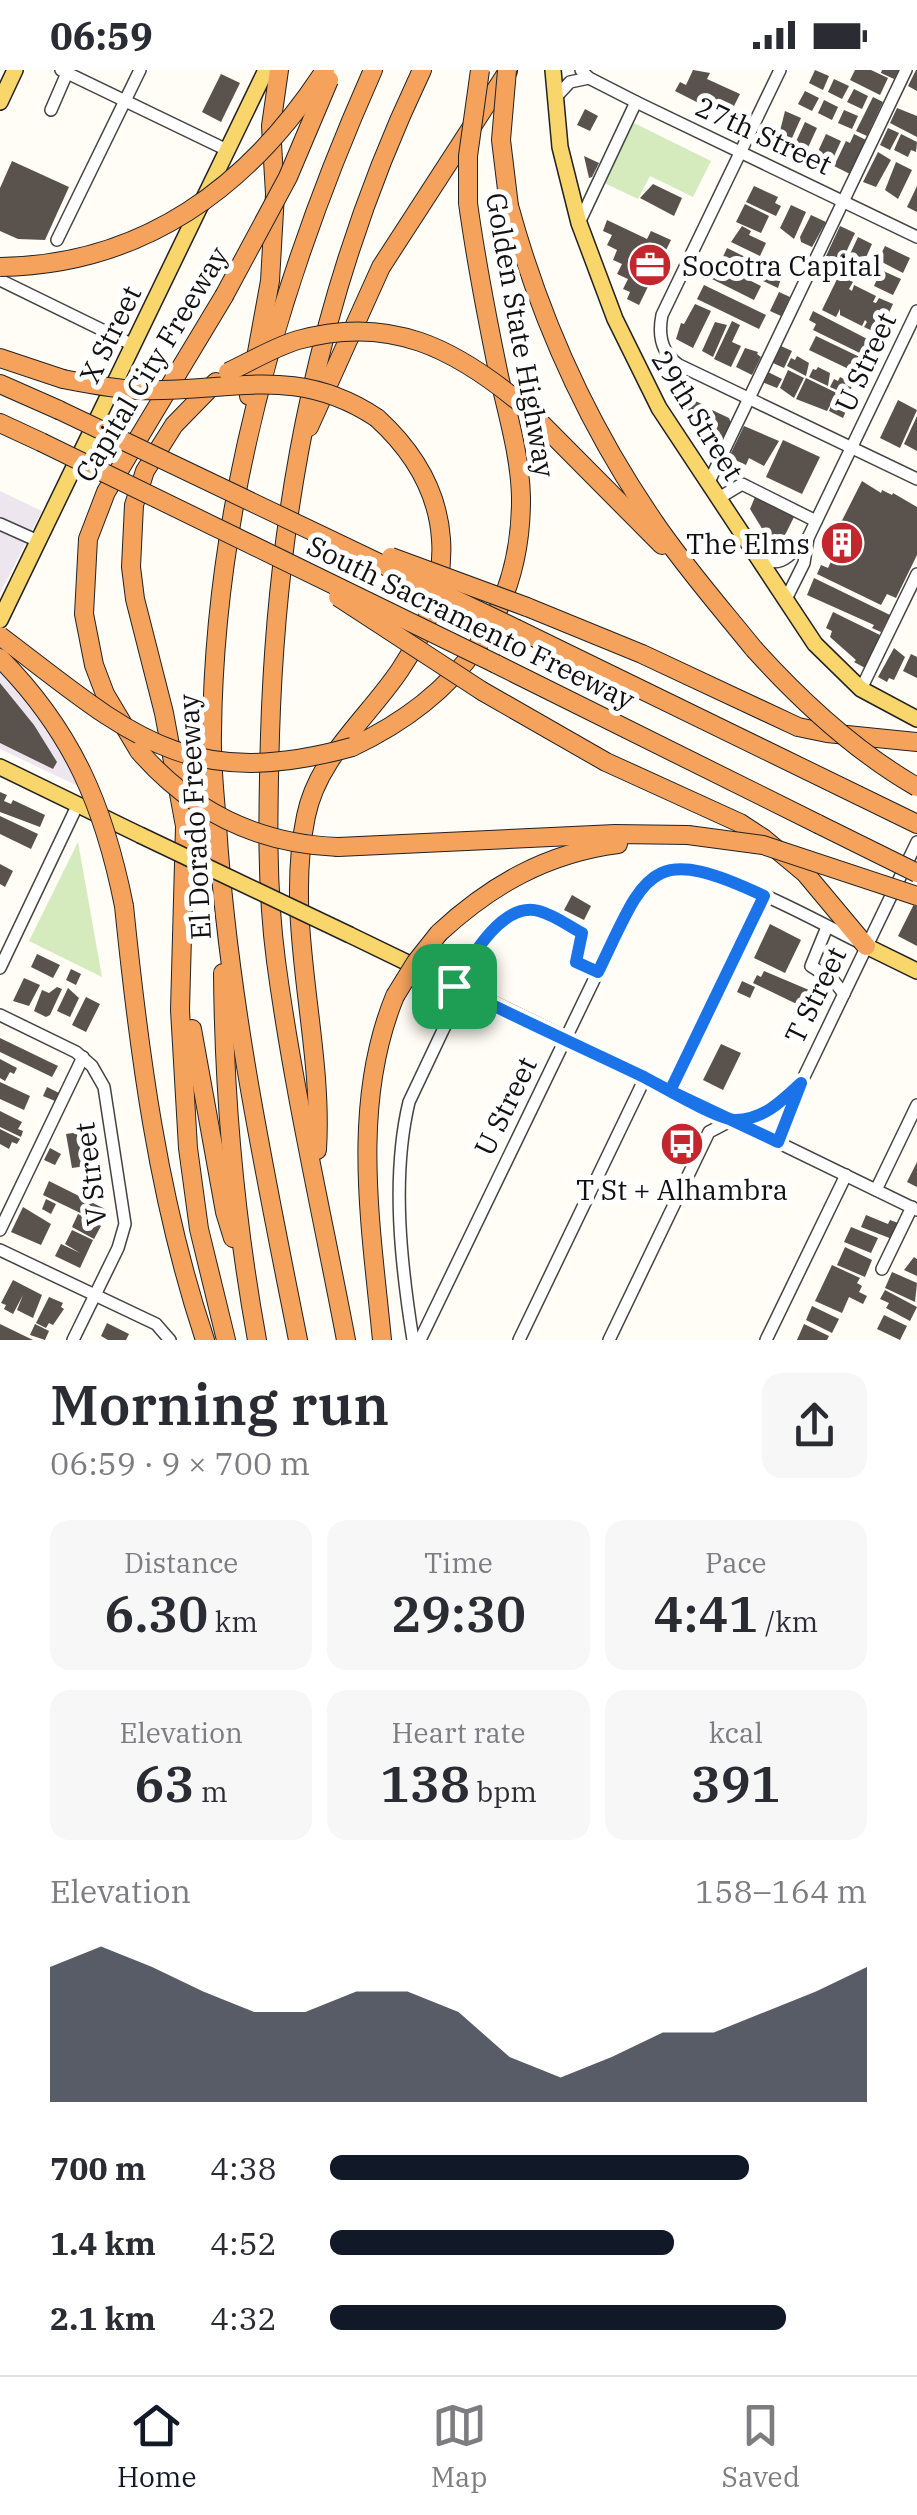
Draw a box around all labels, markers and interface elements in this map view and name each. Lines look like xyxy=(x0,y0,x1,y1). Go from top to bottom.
text: 06:59 xyxy=(50,11,153,60)
street label: 27th Street xyxy=(690,87,838,183)
street label: Golden State Highway xyxy=(478,190,564,480)
street label: Capital City Freeway xyxy=(66,239,236,489)
office icon: Socotra Capital xyxy=(627,242,673,288)
place label: Socotra Capital xyxy=(682,247,881,284)
street label: X Street xyxy=(71,279,149,389)
street label: U Street xyxy=(826,306,904,418)
street label: 29th Street xyxy=(644,343,752,487)
building icon: The Elms xyxy=(819,520,865,566)
place label: The Elms xyxy=(686,525,810,562)
street label: South Sacramento Freeway xyxy=(301,526,641,718)
street label: El Dorado Freeway xyxy=(169,693,219,941)
street label: T Street xyxy=(776,940,854,1050)
pin xyxy=(412,944,497,1029)
icon: arrive xyxy=(427,959,482,1014)
street label: U Street xyxy=(465,1050,545,1162)
street label: V Street xyxy=(65,1120,115,1228)
bus stop icon: T St + Alhambra xyxy=(659,1121,705,1167)
place label: T St + Alhambra xyxy=(576,1171,788,1208)
text: Morning run xyxy=(50,1369,389,1440)
button: share xyxy=(762,1373,867,1478)
text: 06:59 · 9 × 700 m xyxy=(50,1442,310,1484)
text: Distance xyxy=(124,1544,238,1581)
text: Time xyxy=(424,1544,493,1581)
text: Pace xyxy=(705,1544,767,1581)
text: 6.30 xyxy=(104,1581,208,1646)
text: 29:30 xyxy=(391,1581,526,1646)
text: 4:41 xyxy=(653,1581,758,1646)
text: km xyxy=(208,1603,258,1640)
text: /km xyxy=(758,1603,818,1640)
text: Elevation xyxy=(119,1714,243,1751)
text: Heart rate xyxy=(392,1714,525,1751)
text: kcal xyxy=(709,1714,763,1751)
text: 63 xyxy=(135,1751,195,1816)
text: 138 xyxy=(380,1751,470,1816)
text: 391 xyxy=(691,1751,781,1816)
text: m xyxy=(195,1773,228,1810)
text: bpm xyxy=(470,1773,537,1810)
text: Elevation xyxy=(50,1870,191,1912)
text: 158–164 m xyxy=(695,1870,867,1912)
text: 700 m xyxy=(50,2147,146,2189)
text: 4:38 xyxy=(210,2147,277,2189)
text: 1.4 km xyxy=(50,2222,156,2264)
text: 4:52 xyxy=(210,2222,277,2264)
text: 2.1 km xyxy=(50,2297,156,2339)
text: 4:32 xyxy=(210,2297,277,2339)
tab: Home xyxy=(117,2398,197,2495)
tab: Map xyxy=(431,2398,488,2495)
tab: Saved xyxy=(722,2398,800,2495)

